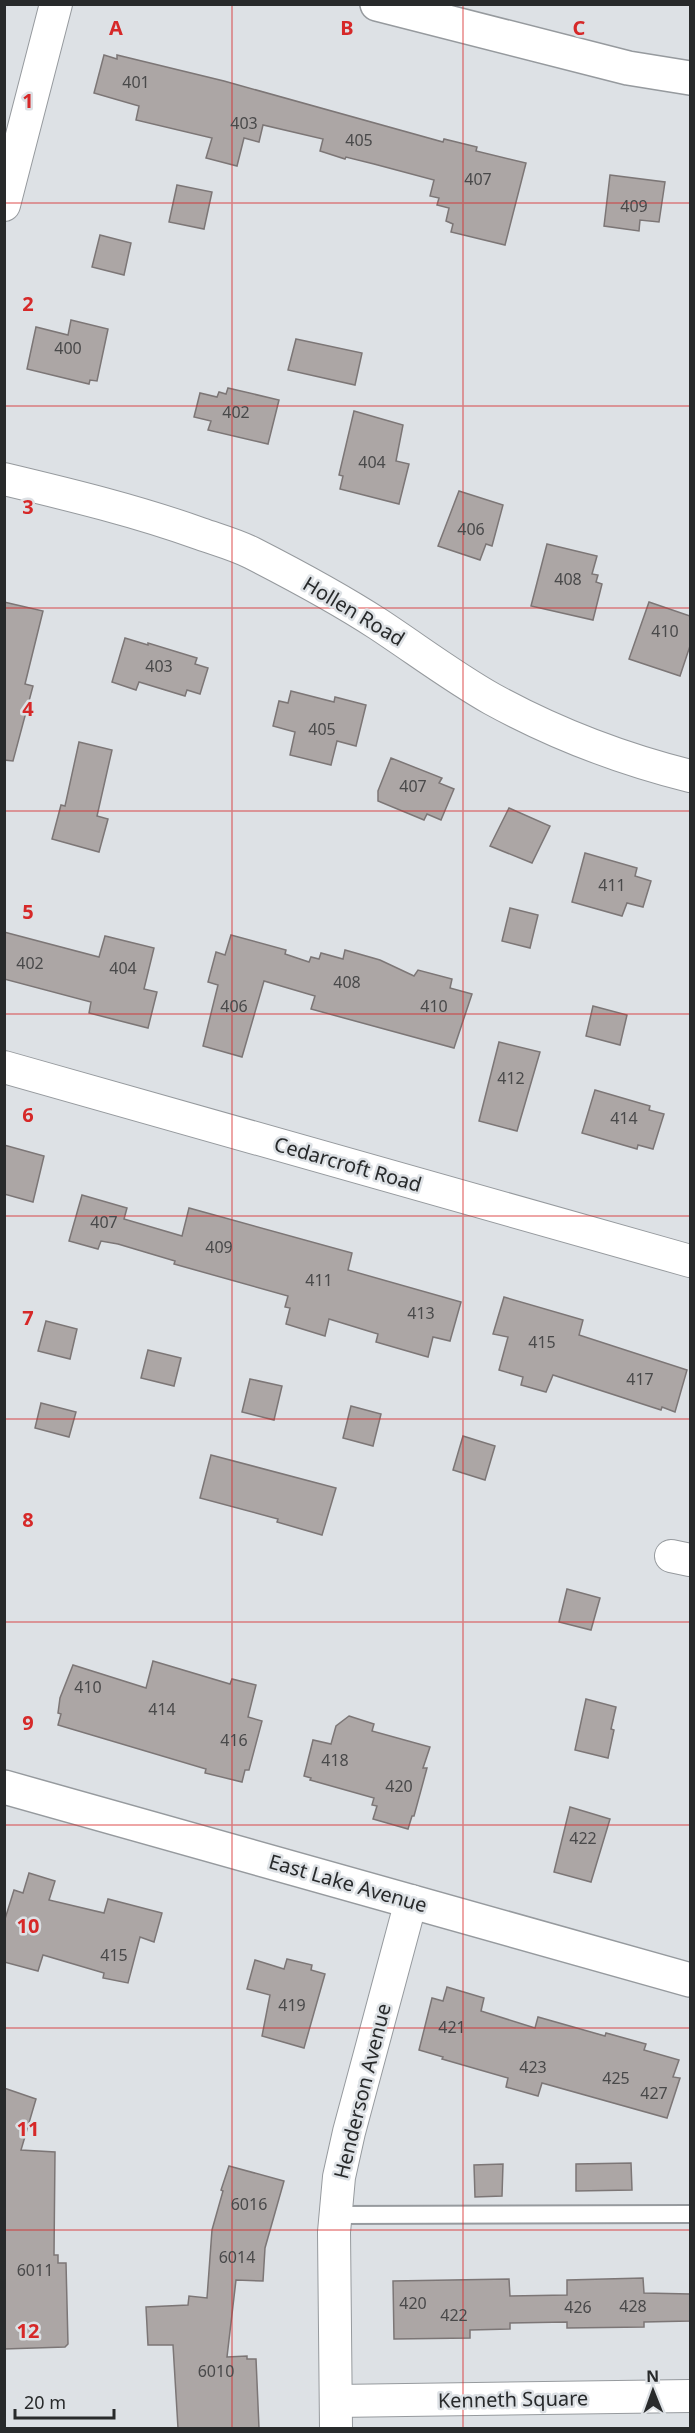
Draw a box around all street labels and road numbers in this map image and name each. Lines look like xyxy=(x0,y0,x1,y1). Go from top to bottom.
street label: Hollen Road xyxy=(298,570,410,652)
street label: Cedarcroft Road xyxy=(271,1130,425,1198)
street label: East Lake Avenue xyxy=(266,1848,430,1918)
street label: Henderson Avenue xyxy=(327,2001,397,2181)
street label: Kenneth Square xyxy=(438,2384,588,2414)

